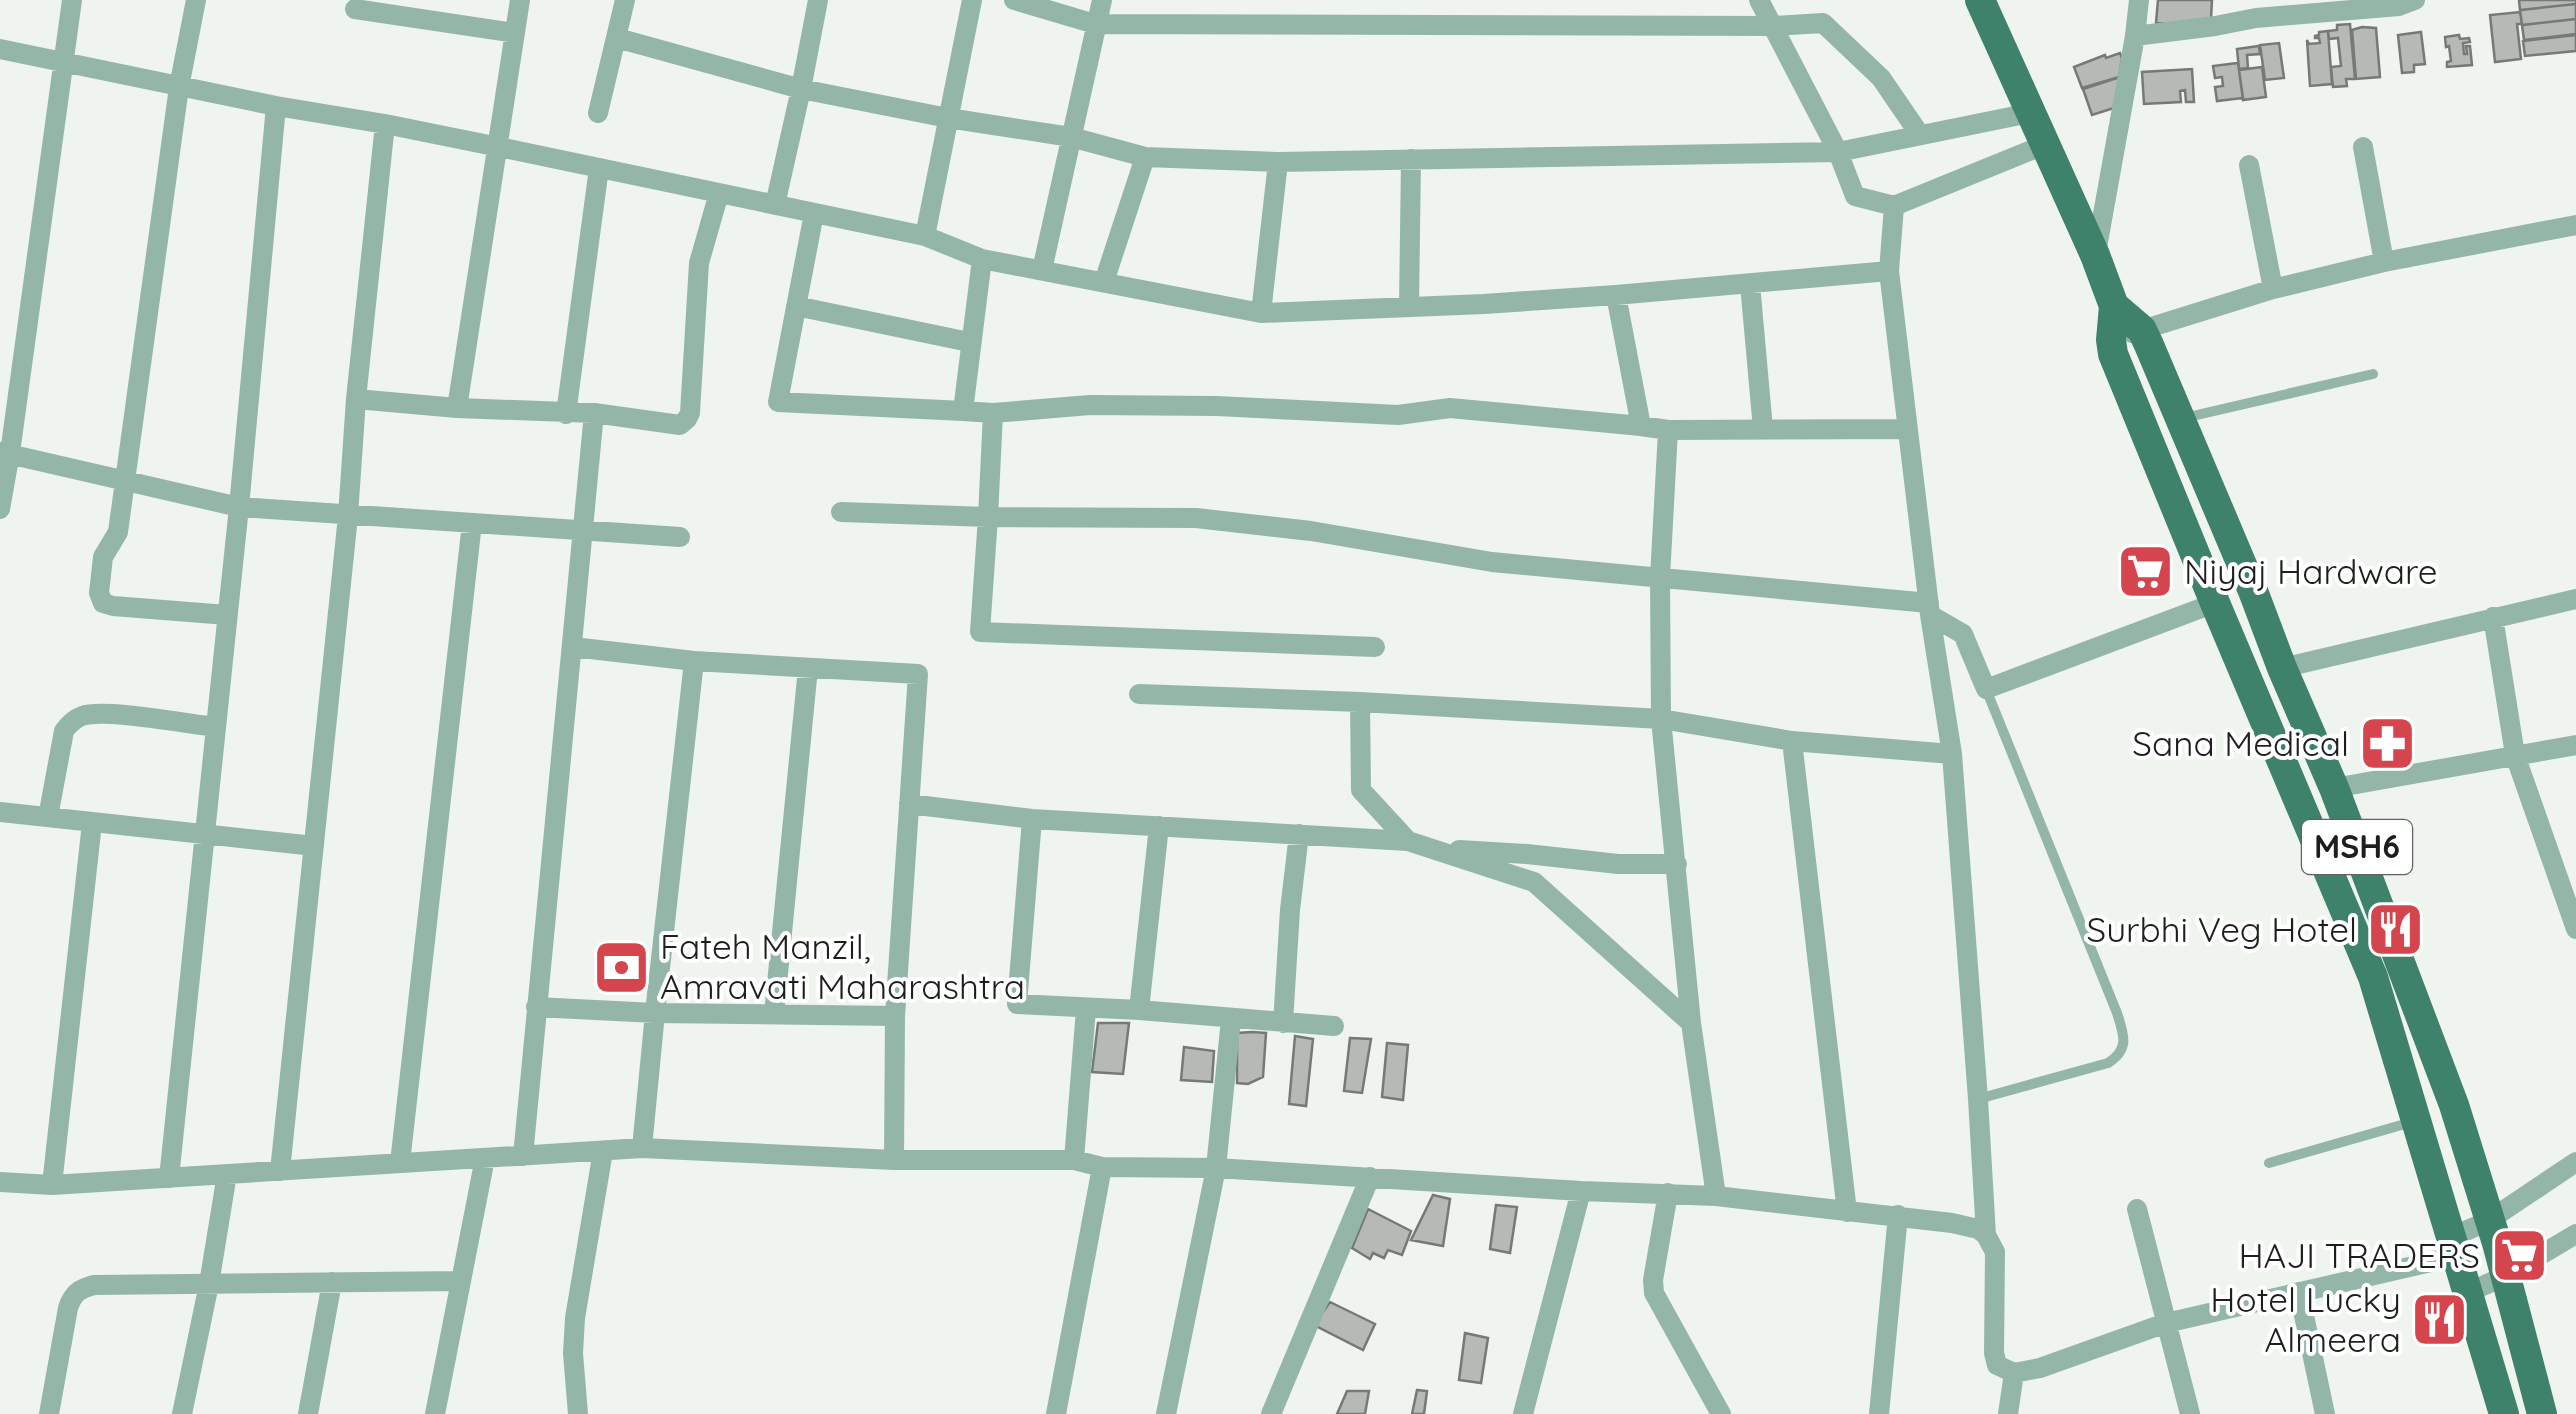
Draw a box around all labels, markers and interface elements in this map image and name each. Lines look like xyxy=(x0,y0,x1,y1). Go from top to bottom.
supermarket icon: Niyaj Hardware xyxy=(2115,542,2175,602)
place label: Niyaj Hardware xyxy=(2184,549,2438,593)
pharmacy icon: Sana Medical xyxy=(2358,714,2418,774)
place label: Sana Medical xyxy=(2132,721,2349,765)
road number: MSH6 xyxy=(2302,820,2412,874)
restaurant icon: Surbhi Veg Hotel xyxy=(2366,900,2426,960)
place label: Surbhi Veg Hotel xyxy=(2086,907,2357,951)
place label: Fateh Manzil, Amravati Maharashtra xyxy=(660,924,1025,1008)
bank icon: Fateh Manzil, Amravati Maharashtra xyxy=(591,937,651,997)
supermarket icon: HAJI TRADERS xyxy=(2489,1226,2549,1286)
place label: HAJI TRADERS xyxy=(2238,1233,2480,1277)
place label: Hotel Lucky Almeera xyxy=(2210,1277,2401,1361)
restaurant icon: Hotel Lucky Almeera xyxy=(2410,1290,2470,1350)

